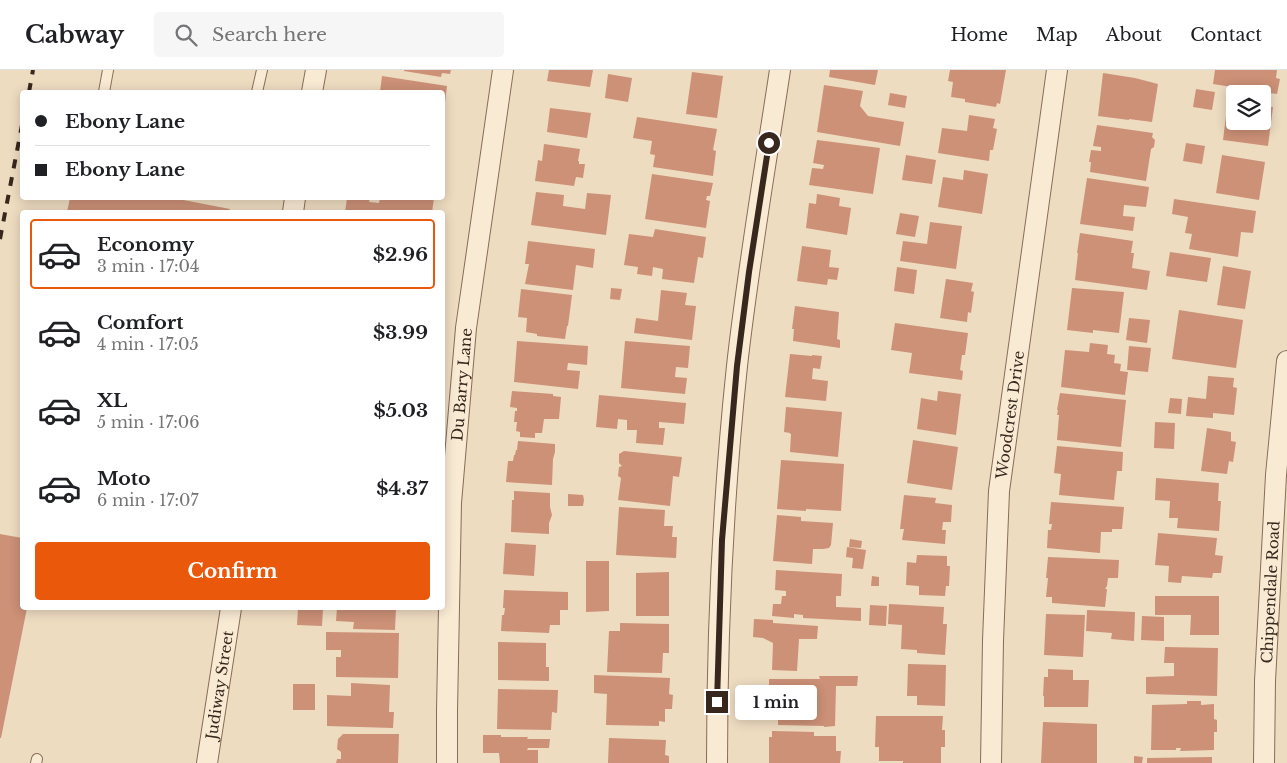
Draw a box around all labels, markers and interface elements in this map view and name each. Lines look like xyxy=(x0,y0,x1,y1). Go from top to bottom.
search box xyxy=(154,12,504,57)
text: Cabway xyxy=(25,20,124,49)
icon: search xyxy=(172,21,200,49)
text: Search here xyxy=(212,23,327,46)
text: Home xyxy=(950,24,1008,46)
text: Map xyxy=(1036,24,1078,46)
text: About xyxy=(1106,24,1162,46)
text: Contact xyxy=(1190,24,1262,46)
map controls xyxy=(1226,85,1271,130)
button: layers xyxy=(1226,85,1271,130)
text: Ebony Lane xyxy=(65,110,185,133)
route start xyxy=(758,132,780,154)
text: Ebony Lane xyxy=(65,158,185,181)
icon: car xyxy=(37,232,82,277)
text: Economy xyxy=(97,233,194,256)
text: $2.96 xyxy=(373,243,428,266)
text: 3 min · 17:04 xyxy=(97,256,199,276)
icon: car xyxy=(37,310,82,355)
text: Comfort xyxy=(97,311,184,334)
text: $3.99 xyxy=(373,321,428,344)
street label: Du Barry Lane xyxy=(447,327,475,442)
text: 4 min · 17:05 xyxy=(97,334,199,354)
street label: Woodcrest Drive xyxy=(991,349,1028,481)
icon: car xyxy=(37,388,82,433)
text: XL xyxy=(97,389,127,412)
text: $5.03 xyxy=(373,399,428,422)
text: 5 min · 17:06 xyxy=(97,412,200,432)
icon: car xyxy=(37,466,82,511)
text: Moto xyxy=(97,467,151,490)
text: $4.37 xyxy=(376,477,428,500)
text: 6 min · 17:07 xyxy=(97,490,198,510)
street label: Chippendale Road xyxy=(1256,520,1283,664)
button: Confirm xyxy=(35,542,430,600)
street label: Judiway Street xyxy=(201,629,237,743)
callout: 1 min xyxy=(734,684,817,720)
route end xyxy=(706,691,728,713)
text: 1 min xyxy=(753,692,799,712)

